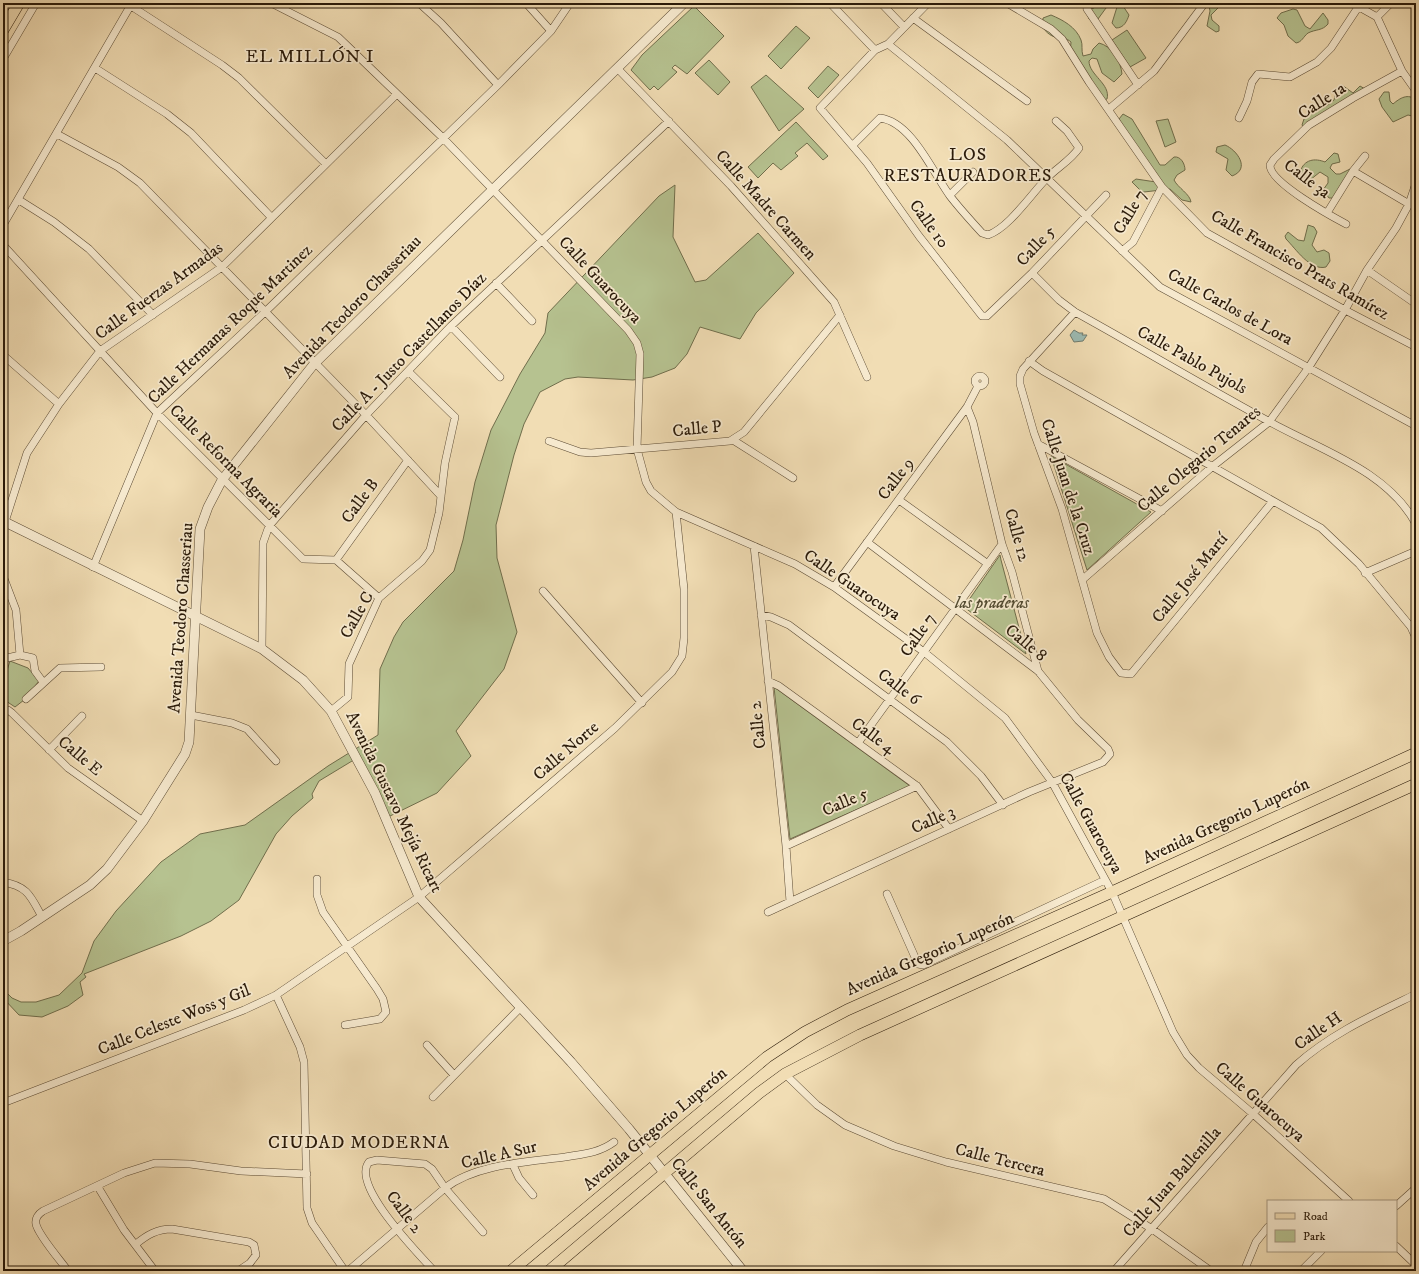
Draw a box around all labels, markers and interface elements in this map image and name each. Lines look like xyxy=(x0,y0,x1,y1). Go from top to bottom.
district label: EL MILLÓN I xyxy=(246,46,374,68)
street label: Calle 1a xyxy=(1294,77,1351,125)
district label: LOS RESTAURADORES xyxy=(884,144,1052,187)
street label: Calle Madre Carmen xyxy=(711,145,821,265)
street label: Calle 3a xyxy=(1279,154,1335,204)
street label: Calle 7 xyxy=(1108,186,1152,238)
street label: Calle 10 xyxy=(904,195,954,253)
street label: Calle Francisco Prats Ramírez xyxy=(1207,205,1394,325)
street label: Calle 5 xyxy=(1012,221,1061,271)
street label: Avenida Teodoro Chasseriau xyxy=(278,231,426,383)
street label: Calle Guarocuya xyxy=(554,232,647,329)
street label: Calle Fuerzas Armadas xyxy=(91,237,228,345)
street label: Calle Hermanas Roque Martinez xyxy=(143,239,318,409)
street label: Calle Carlos de Lora xyxy=(1163,263,1297,351)
street label: Calle A - Justo Castellanos Díaz xyxy=(327,267,492,437)
street label: Calle Pablo Pujols xyxy=(1133,321,1251,399)
street label: Calle Reforma Agraria xyxy=(165,400,288,523)
street label: Calle Olegario Tenares xyxy=(1133,401,1266,517)
street label: Calle P xyxy=(671,415,723,443)
street label: Calle Juan de la Cruz xyxy=(1036,416,1101,559)
street label: Calle 9 xyxy=(873,453,919,505)
street label: Calle B xyxy=(336,474,384,528)
street label: Calle 12 xyxy=(999,506,1035,565)
street label: Avenida Teodoro Chasseriau xyxy=(163,522,199,714)
street label: Calle José Martí xyxy=(1147,527,1234,627)
street label: Calle Guarocuya xyxy=(799,545,905,626)
street label: Calle C xyxy=(335,588,379,642)
park label: las praderas xyxy=(954,592,1030,614)
street label: Calle 7 xyxy=(895,609,941,661)
street label: Calle 8 xyxy=(1000,619,1052,667)
street label: Calle 6 xyxy=(873,664,926,711)
street label: Calle 2 xyxy=(744,699,771,750)
street label: Avenida Gustavo Mejía Ricart xyxy=(341,708,448,897)
street label: Calle 4 xyxy=(847,713,900,760)
street label: Calle Norte xyxy=(529,716,603,786)
street label: Calle E xyxy=(53,731,107,781)
street label: Calle Guarocuya xyxy=(1054,769,1128,878)
street label: Avenida Gregorio Luperón xyxy=(1139,773,1313,869)
street label: Calle 5 xyxy=(819,782,872,822)
street label: Calle 3 xyxy=(908,801,958,839)
street label: Avenida Gregorio Luperón xyxy=(843,907,1017,1001)
street label: Calle Celeste Woss y Gil xyxy=(94,979,254,1061)
street label: Calle H xyxy=(1290,1007,1346,1055)
street label: Calle Guarocuya xyxy=(1210,1057,1310,1148)
street label: Avenida Gregorio Luperón xyxy=(578,1062,732,1196)
street label: Calle Juan Ballenilla xyxy=(1118,1122,1227,1242)
district label: CIUDAD MODERNA xyxy=(268,1132,450,1154)
street label: Calle A Sur xyxy=(459,1135,540,1174)
street label: Calle Tercera xyxy=(953,1138,1048,1182)
street label: Calle San Antón xyxy=(666,1153,752,1253)
street label: Calle 2 xyxy=(381,1186,428,1238)
legend xyxy=(1267,1200,1397,1252)
text: Road xyxy=(1303,1209,1328,1224)
text: Park xyxy=(1303,1229,1325,1244)

